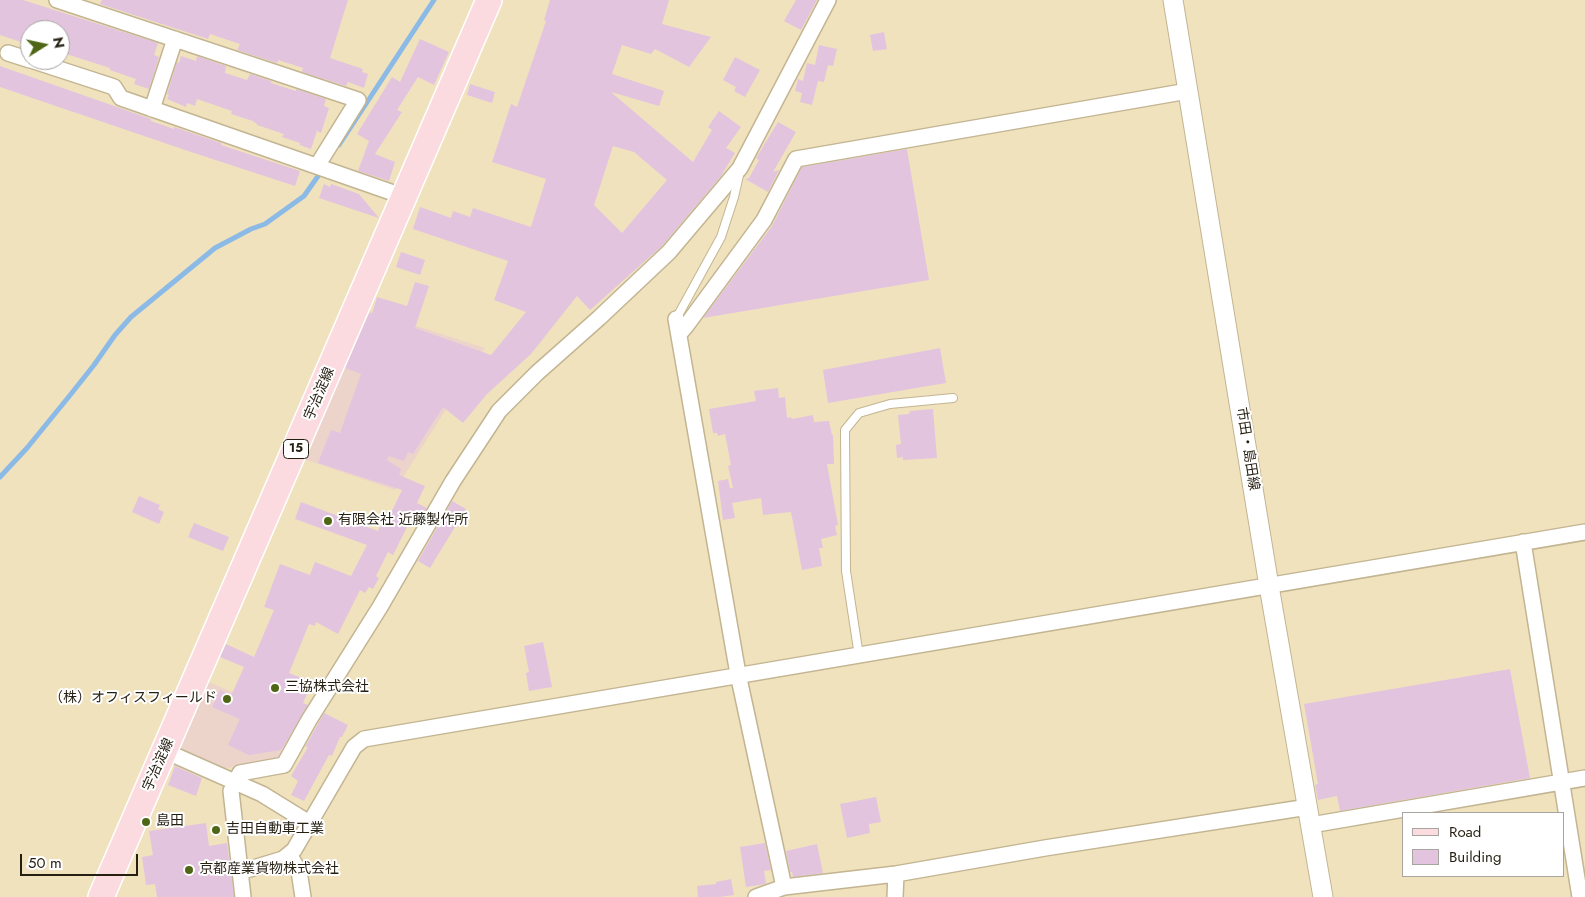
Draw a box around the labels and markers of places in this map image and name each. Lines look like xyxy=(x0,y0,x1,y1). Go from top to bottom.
place label: 有限会社 近藤製作所 xyxy=(338,513,468,529)
marker: 有限会社 近藤製作所 xyxy=(322,515,334,527)
place label: 三協株式会社 xyxy=(285,680,369,696)
marker: 三協株式会社 xyxy=(269,682,281,694)
place label: （株）オフィスフィールド xyxy=(49,691,217,707)
marker: （株）オフィスフィールド xyxy=(221,693,233,705)
place label: 島田 xyxy=(156,814,184,830)
marker: 島田 xyxy=(140,816,152,828)
place label: 吉田自動車工業 xyxy=(226,822,324,838)
marker: 吉田自動車工業 xyxy=(210,824,222,836)
place label: 京都産業貨物株式会社 xyxy=(199,862,339,878)
marker: 京都産業貨物株式会社 xyxy=(183,864,195,876)

